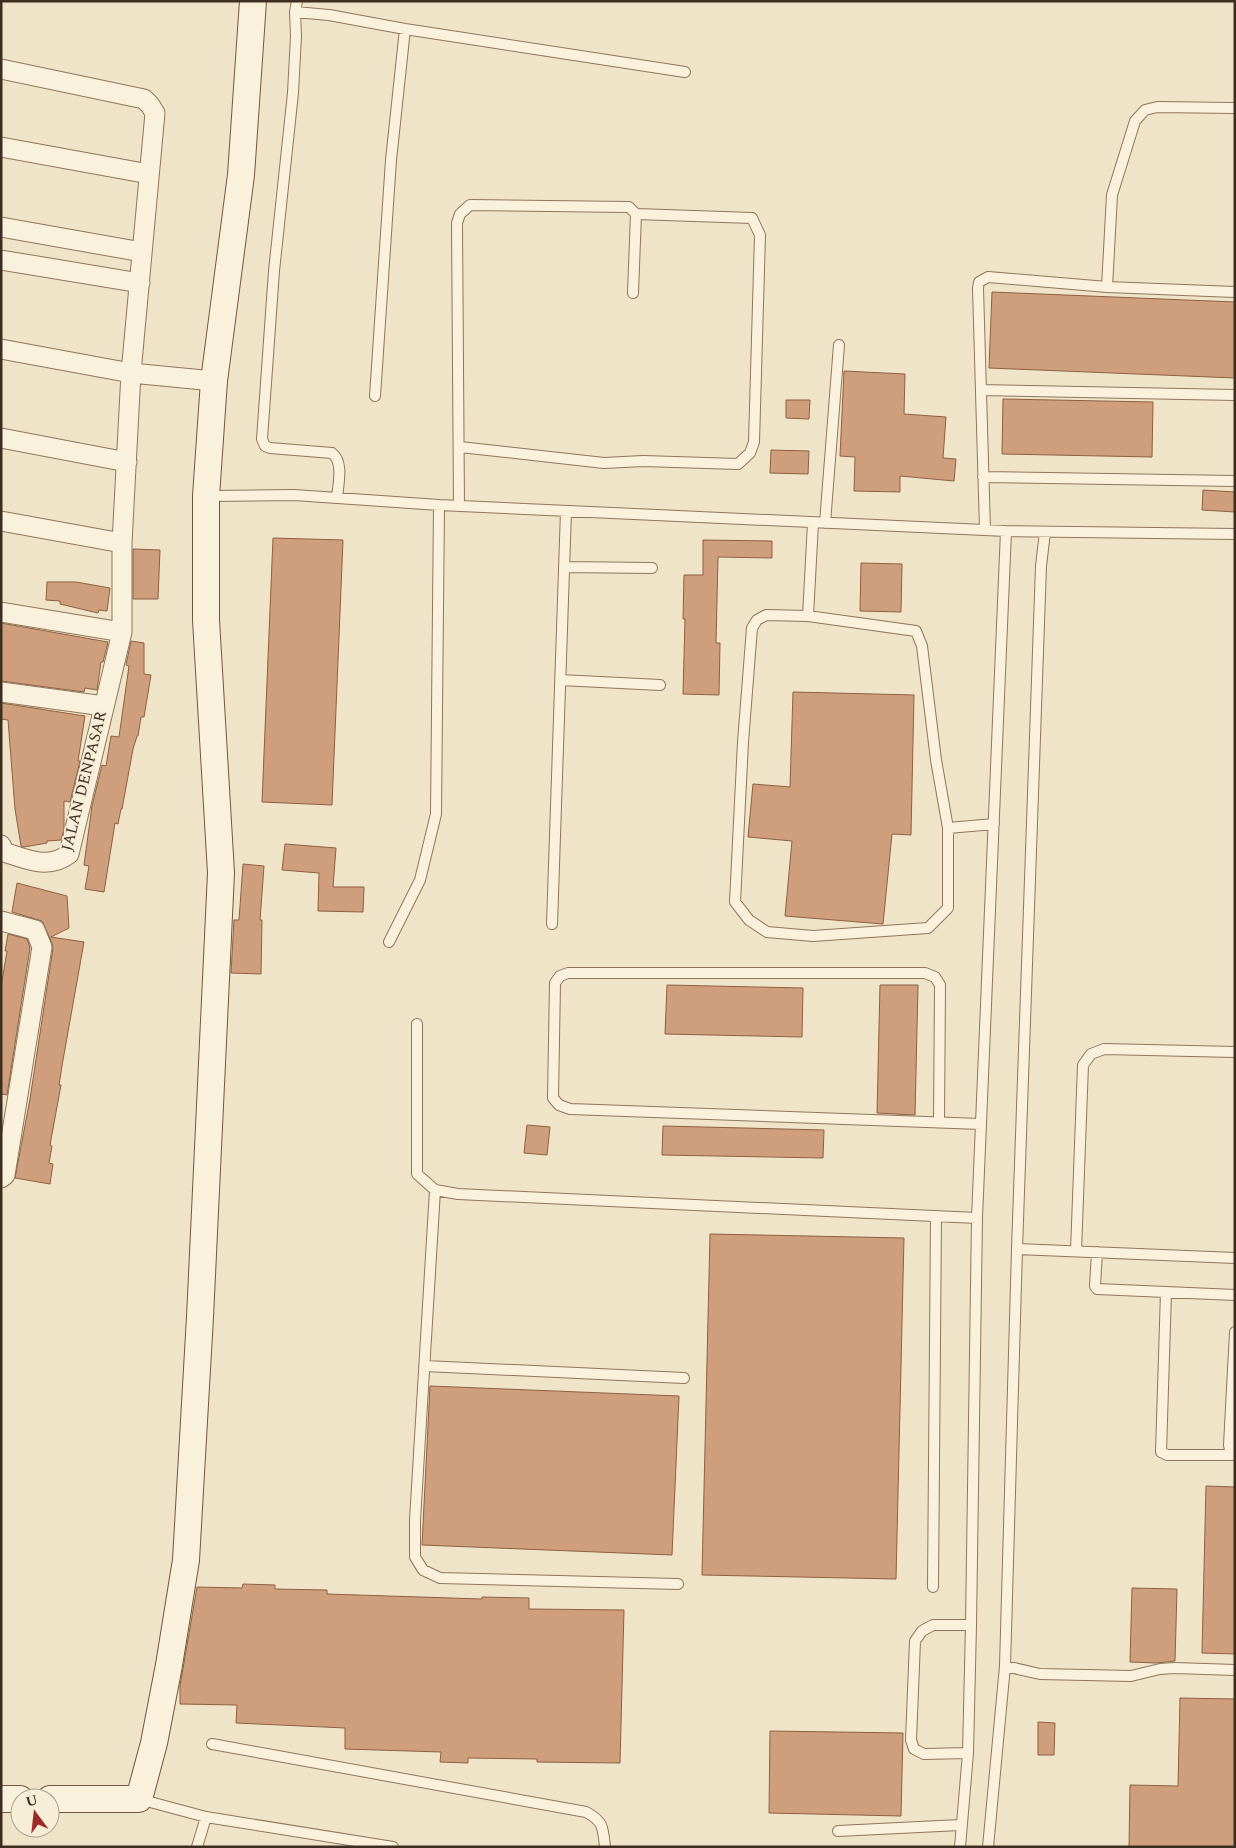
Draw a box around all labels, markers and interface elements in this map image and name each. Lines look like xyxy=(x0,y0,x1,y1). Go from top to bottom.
street label: JALAN DENPASAR xyxy=(55,708,113,854)
north arrow xyxy=(10,1788,60,1838)
text: U xyxy=(23,1789,40,1813)

